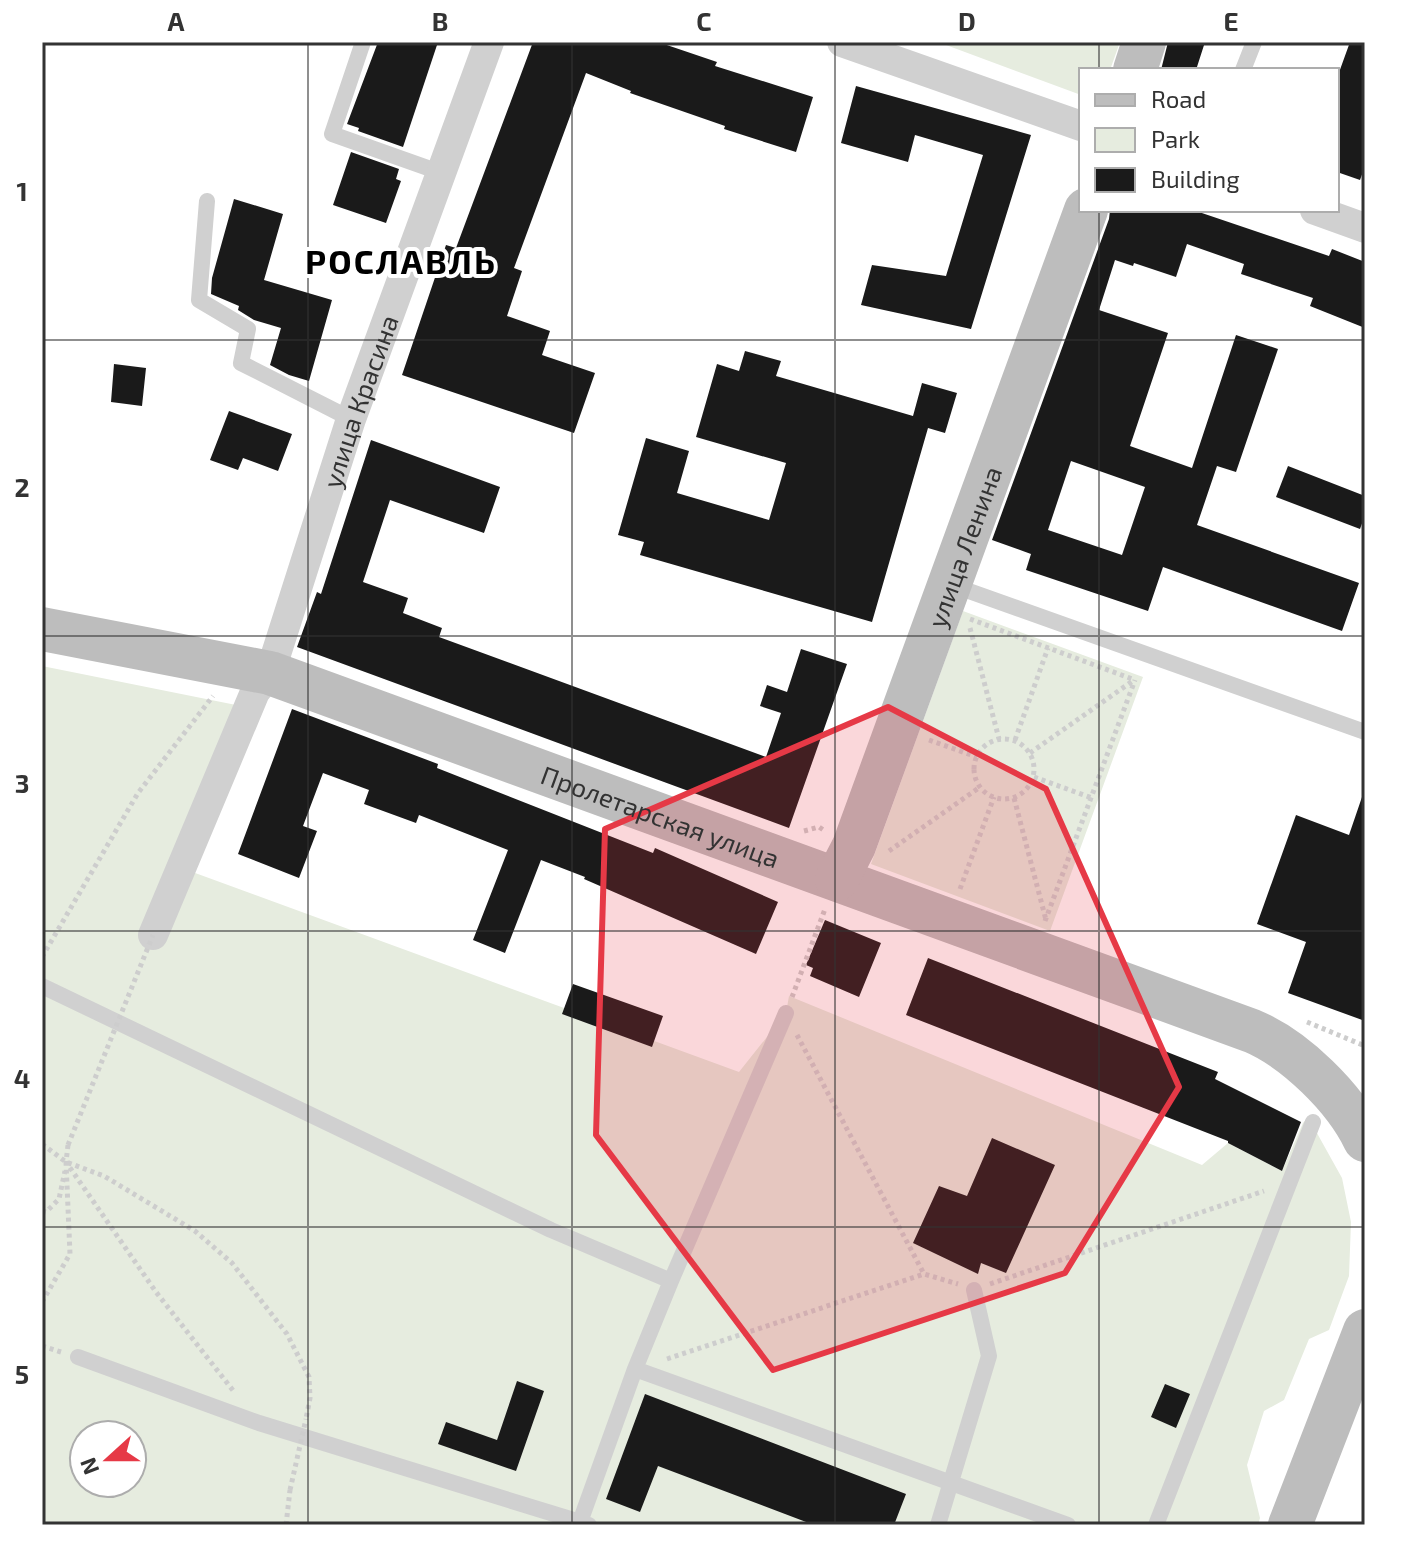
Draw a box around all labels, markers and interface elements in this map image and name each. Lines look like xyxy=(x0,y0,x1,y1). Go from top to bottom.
text: A xyxy=(168,5,185,36)
text: B xyxy=(432,5,448,36)
text: C xyxy=(696,5,712,36)
text: D xyxy=(958,5,976,36)
text: E xyxy=(1223,5,1239,36)
legend xyxy=(1079,68,1339,212)
text: Road xyxy=(1151,84,1206,113)
text: Park xyxy=(1151,124,1200,153)
text: Building xyxy=(1151,164,1240,193)
text: 1 xyxy=(16,175,28,206)
district label: РОСЛАВЛЬ xyxy=(305,240,497,281)
street label: улица Красина xyxy=(315,310,403,492)
street label: улица Ленина xyxy=(920,462,1007,632)
text: 2 xyxy=(14,471,30,502)
street label: Пролетарская улица xyxy=(537,758,784,873)
text: 3 xyxy=(15,767,29,798)
text: 4 xyxy=(14,1062,30,1093)
text: 5 xyxy=(15,1358,29,1389)
north arrow xyxy=(68,1419,148,1499)
text: N xyxy=(73,1454,103,1479)

